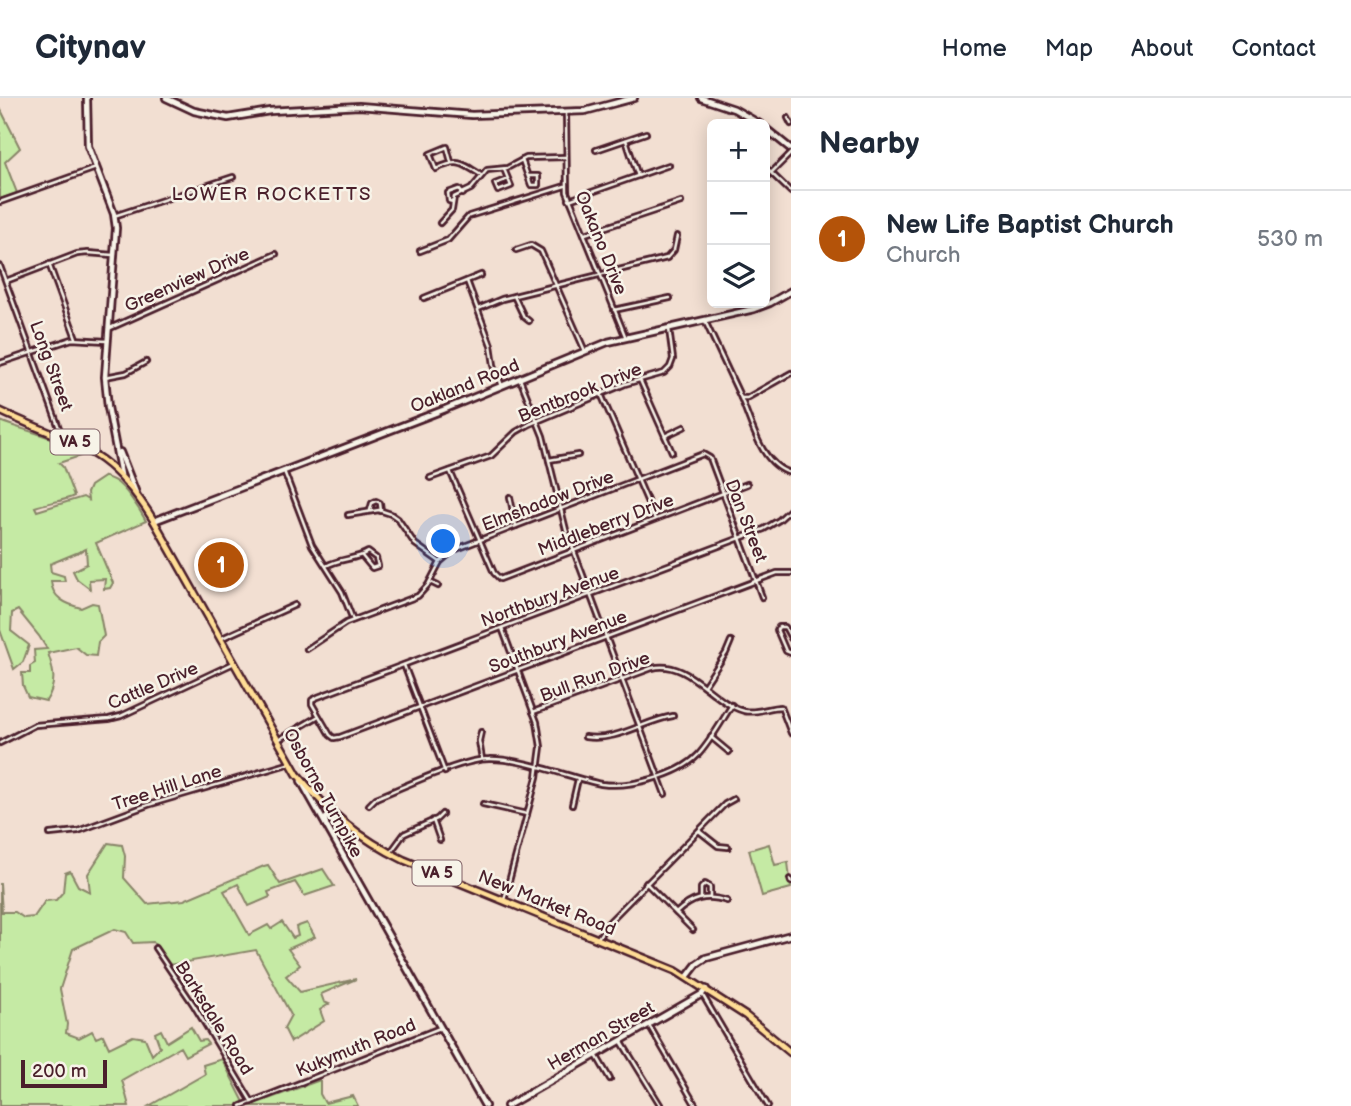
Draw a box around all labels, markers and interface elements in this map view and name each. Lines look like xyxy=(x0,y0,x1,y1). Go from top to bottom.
text: Citynav xyxy=(35,28,146,68)
text: Home xyxy=(942,34,1007,63)
text: Map xyxy=(1045,34,1093,63)
text: About xyxy=(1131,34,1193,63)
text: Contact xyxy=(1231,34,1316,63)
map controls xyxy=(707,119,770,308)
button: + xyxy=(707,119,770,182)
text: Nearby xyxy=(819,126,919,162)
button: − xyxy=(707,182,770,245)
district label: LOWER ROCKETTS xyxy=(171,183,373,206)
street label: Oakano Drive xyxy=(571,188,631,298)
text: New Life Baptist Church xyxy=(886,210,1174,241)
text: 1 xyxy=(837,225,847,253)
text: 530 m xyxy=(1257,225,1323,253)
text: Church xyxy=(886,241,961,269)
street label: Greenview Drive xyxy=(122,243,253,317)
button: layers xyxy=(707,245,770,308)
street label: Long Street xyxy=(25,318,77,414)
street label: Oakland Road xyxy=(408,355,522,417)
street label: Bentbrook Drive xyxy=(515,359,645,427)
road number: VA 5 xyxy=(50,430,100,454)
street label: Elmshadow Drive xyxy=(479,466,617,536)
street label: Dan Street xyxy=(721,477,772,566)
street label: Middleberry Drive xyxy=(535,489,677,561)
your location xyxy=(426,524,460,558)
pin: 1 xyxy=(198,539,244,591)
street label: Northbury Avenue xyxy=(478,562,622,632)
street label: Southbury Avenue xyxy=(486,606,630,678)
street label: Bull Run Drive xyxy=(537,647,653,707)
street label: Cattle Drive xyxy=(105,657,201,714)
street label: Osborne Turnpike xyxy=(279,725,367,862)
street label: Tree Hill Lane xyxy=(110,760,224,816)
road number: VA 5 xyxy=(412,860,462,886)
street label: New Market Road xyxy=(475,866,619,940)
street label: Barksdale Road xyxy=(171,957,257,1079)
street label: Herman Street xyxy=(544,997,658,1075)
street label: Kukymuth Road xyxy=(293,1014,419,1082)
scale bar xyxy=(21,1057,107,1089)
text: 200 m xyxy=(32,1060,86,1083)

